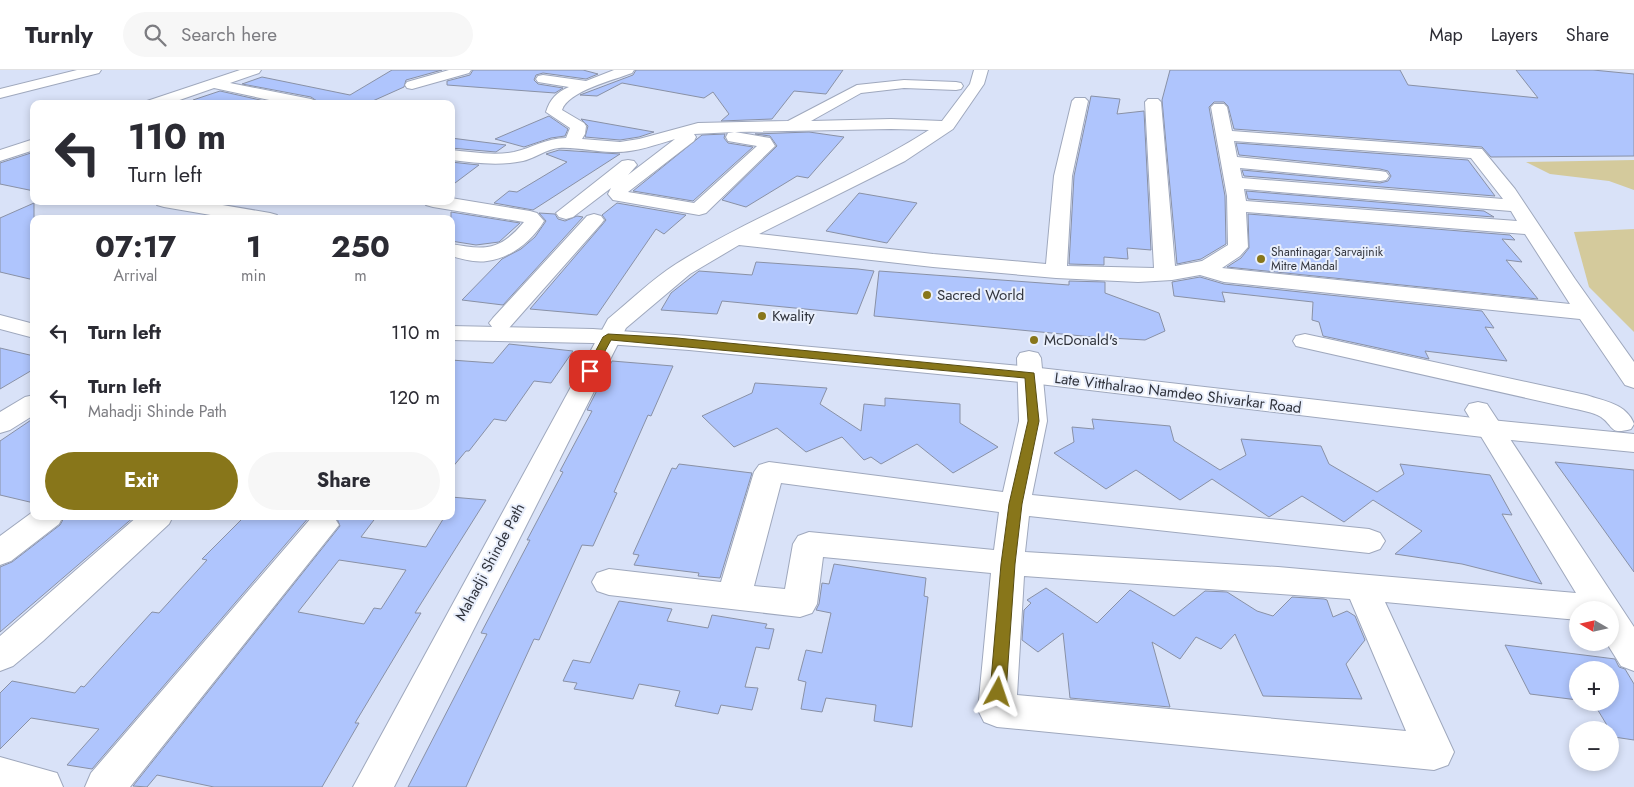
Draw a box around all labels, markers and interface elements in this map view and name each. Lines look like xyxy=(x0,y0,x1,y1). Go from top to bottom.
search box xyxy=(123,12,473,57)
text: Turnly xyxy=(25,17,93,52)
icon: search xyxy=(141,21,169,49)
text: Search here xyxy=(181,21,277,48)
text: Map xyxy=(1429,22,1463,48)
text: Layers xyxy=(1491,22,1538,48)
text: Share xyxy=(1566,22,1609,48)
text: 110 m xyxy=(128,112,226,162)
icon: left xyxy=(45,120,110,185)
text: Turn left xyxy=(128,158,202,190)
text: 07:17 xyxy=(95,225,176,268)
text: 1 xyxy=(246,225,261,268)
text: 250 xyxy=(331,225,390,268)
place label: Shantinagar Sarvajinik Mitre Mandal xyxy=(1271,243,1384,275)
marker: Shantinagar Sarvajinik Mitre Mandal xyxy=(1255,253,1267,265)
text: Arrival xyxy=(113,264,158,287)
text: min xyxy=(241,264,266,287)
text: m xyxy=(354,264,367,287)
place label: Sacred World xyxy=(937,284,1024,306)
marker: Sacred World xyxy=(921,289,933,301)
place label: Kwality xyxy=(772,305,815,327)
marker: Kwality xyxy=(756,310,768,322)
icon: left xyxy=(45,319,73,347)
text: Turn left xyxy=(88,319,161,346)
text: 110 m xyxy=(391,319,440,346)
place label: McDonald's xyxy=(1044,329,1118,351)
marker: McDonald's xyxy=(1028,334,1040,346)
pin xyxy=(569,350,611,392)
icon: arrive xyxy=(576,357,604,385)
street label: Late Vitthalrao Namdeo Shivarkar Road xyxy=(1053,367,1303,419)
text: Turn left xyxy=(88,373,161,400)
icon: left xyxy=(45,384,73,412)
text: 120 m xyxy=(389,384,440,411)
text: Mahadji Shinde Path xyxy=(88,400,227,423)
button: Exit xyxy=(45,452,238,510)
button: Share xyxy=(248,452,440,510)
street label: Mahadji Shinde Path xyxy=(450,499,530,625)
north arrow xyxy=(1569,601,1619,651)
map controls xyxy=(1569,601,1619,771)
button: + xyxy=(1569,661,1619,711)
position arrow xyxy=(971,665,1023,717)
button: − xyxy=(1569,721,1619,771)

